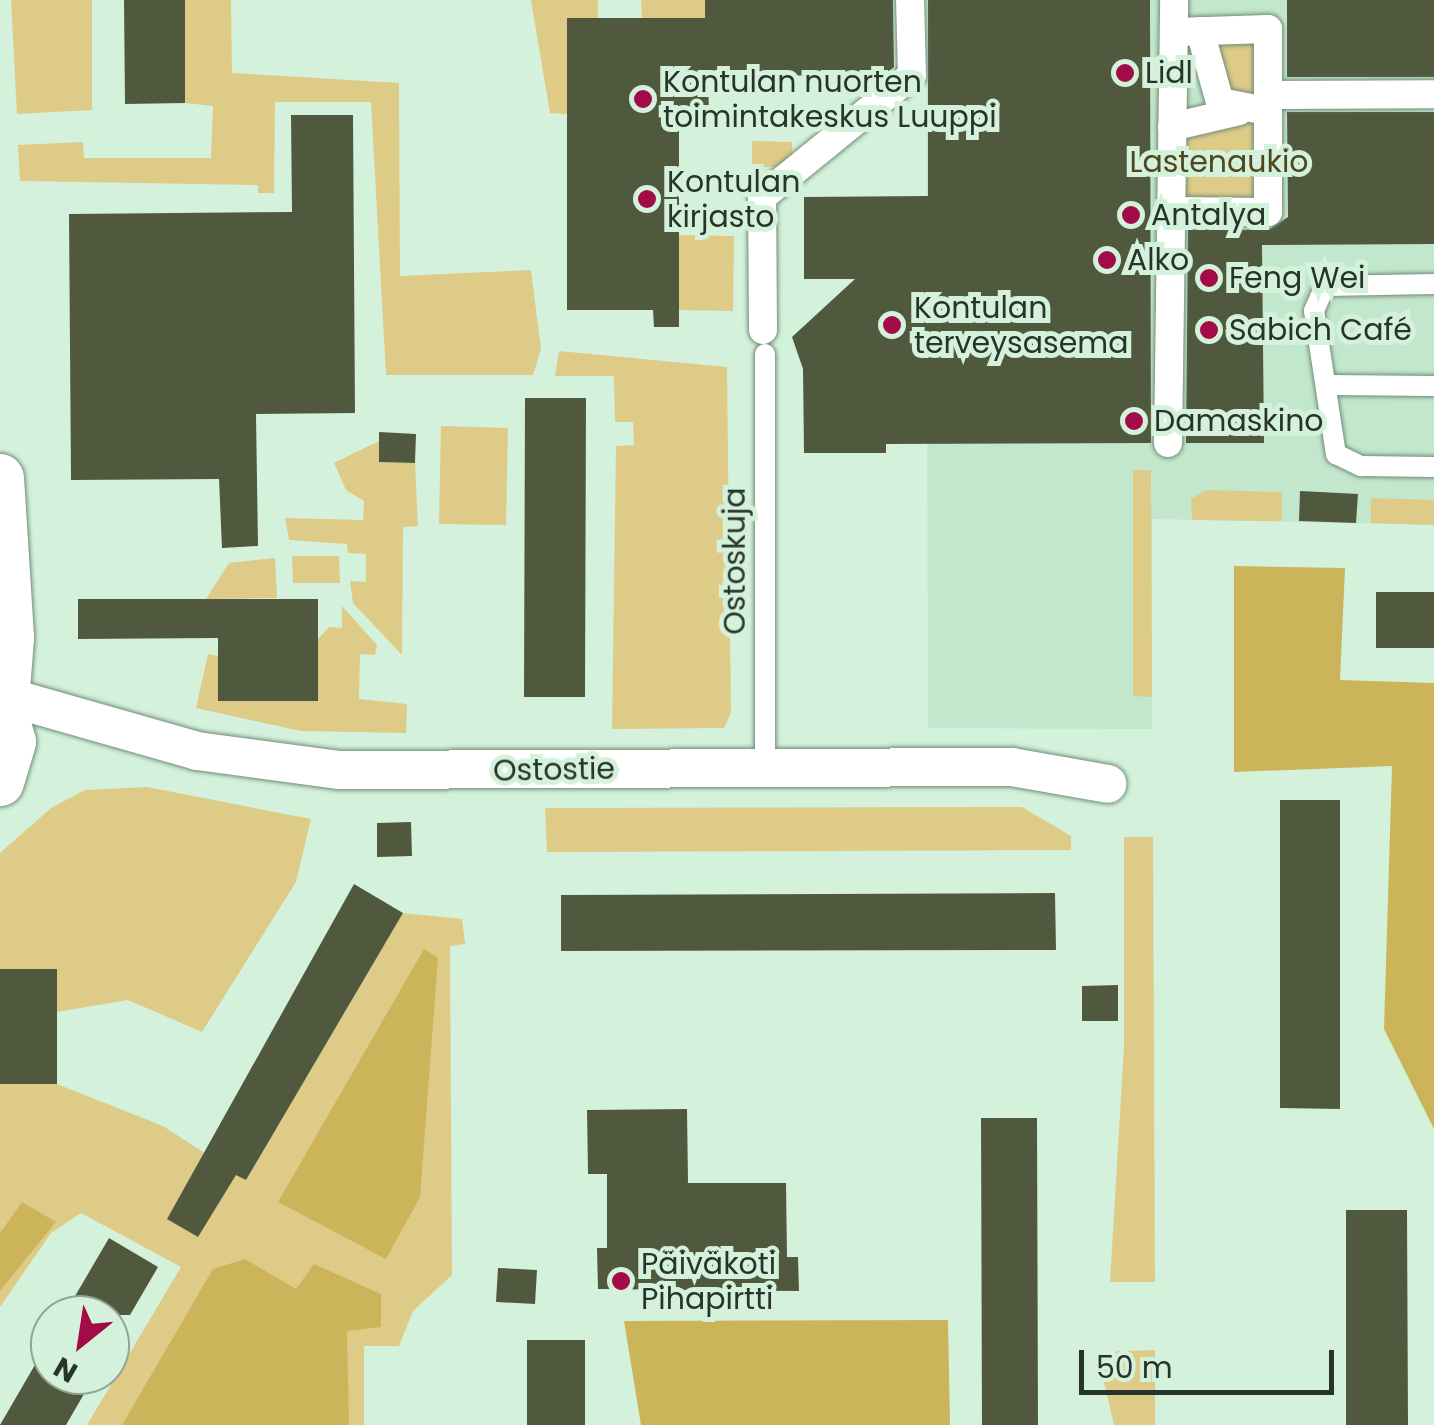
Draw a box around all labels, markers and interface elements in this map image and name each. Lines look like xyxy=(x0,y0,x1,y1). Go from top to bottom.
place label: Lidl xyxy=(1145,55,1193,91)
marker: Lidl xyxy=(1114,62,1136,84)
place label: Kontulan nuorten toimintakeskus Luuppi xyxy=(663,64,997,134)
marker: Kontulan nuorten toimintakeskus Luuppi xyxy=(632,88,654,110)
park label: Lastenaukio xyxy=(1129,144,1309,180)
place label: Kontulan kirjasto xyxy=(667,164,800,234)
marker: Kontulan kirjasto xyxy=(636,188,658,210)
place label: Antalya xyxy=(1151,197,1266,233)
marker: Antalya xyxy=(1120,204,1142,226)
place label: Alko xyxy=(1127,242,1189,278)
marker: Alko xyxy=(1096,249,1118,271)
place label: Feng Wei xyxy=(1229,260,1365,296)
marker: Feng Wei xyxy=(1198,267,1220,289)
place label: Kontulan terveysasema xyxy=(914,290,1128,360)
marker: Kontulan terveysasema xyxy=(879,312,905,338)
place label: Sabich Café xyxy=(1229,312,1412,348)
marker: Sabich Café xyxy=(1198,319,1220,341)
place label: Damaskino xyxy=(1154,403,1324,439)
marker: Damaskino xyxy=(1123,410,1145,432)
street label: Ostoskuja xyxy=(717,487,753,635)
street label: Ostostie xyxy=(493,751,615,789)
place label: Päiväkoti Pihapirtti xyxy=(641,1246,776,1316)
marker: Päiväkoti Pihapirtti xyxy=(610,1270,632,1292)
north arrow xyxy=(30,1295,130,1395)
scale bar xyxy=(1084,1330,1339,1392)
text: 50 m xyxy=(1096,1346,1173,1389)
text: N xyxy=(47,1348,85,1392)

